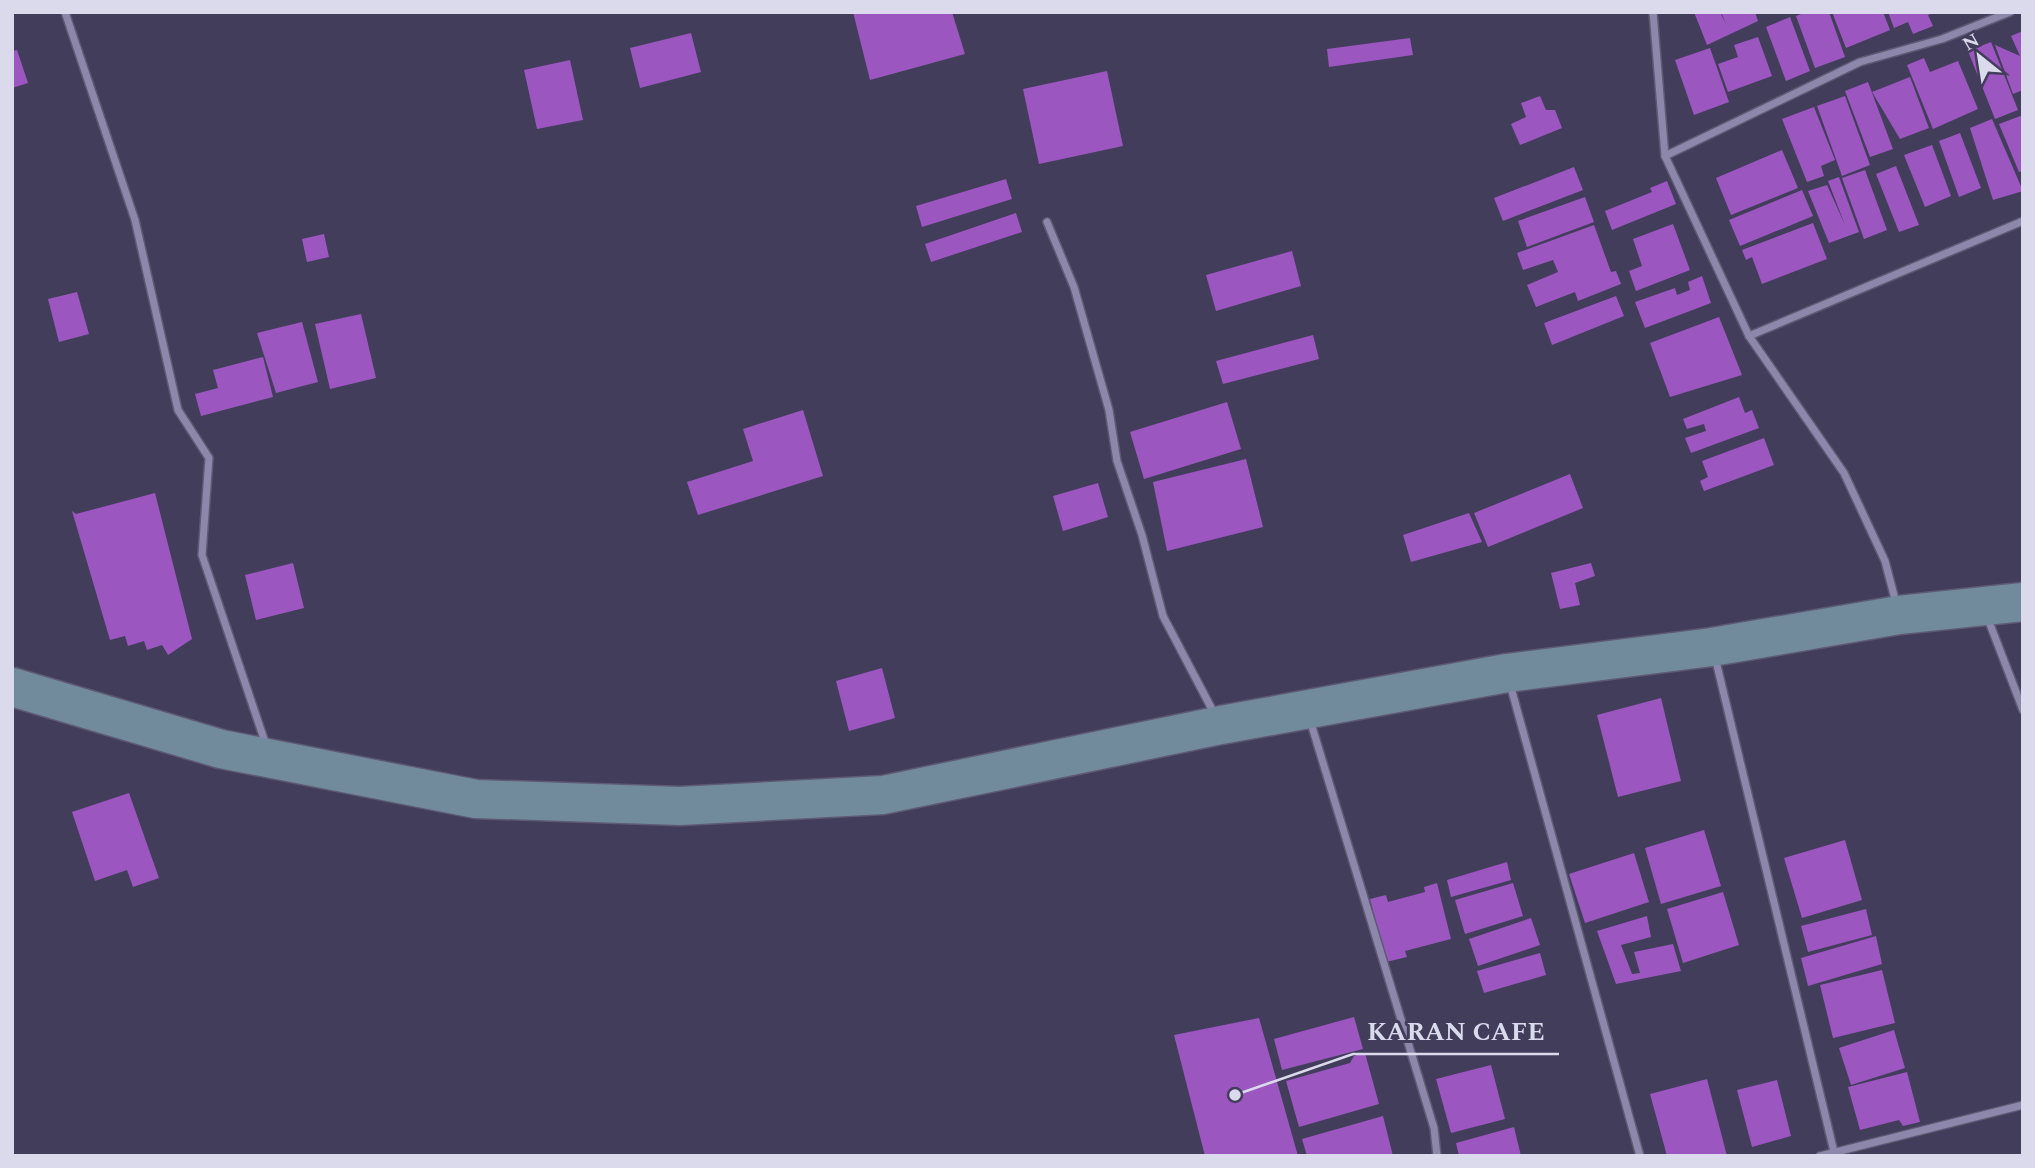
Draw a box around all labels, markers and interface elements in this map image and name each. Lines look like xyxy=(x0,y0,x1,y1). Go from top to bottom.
north arrow xyxy=(1944,21,2014,91)
text: N xyxy=(1957,26,1985,59)
callout: KARAN CAFE xyxy=(1353,1007,1559,1054)
text: KARAN CAFE xyxy=(1367,1012,1545,1052)

